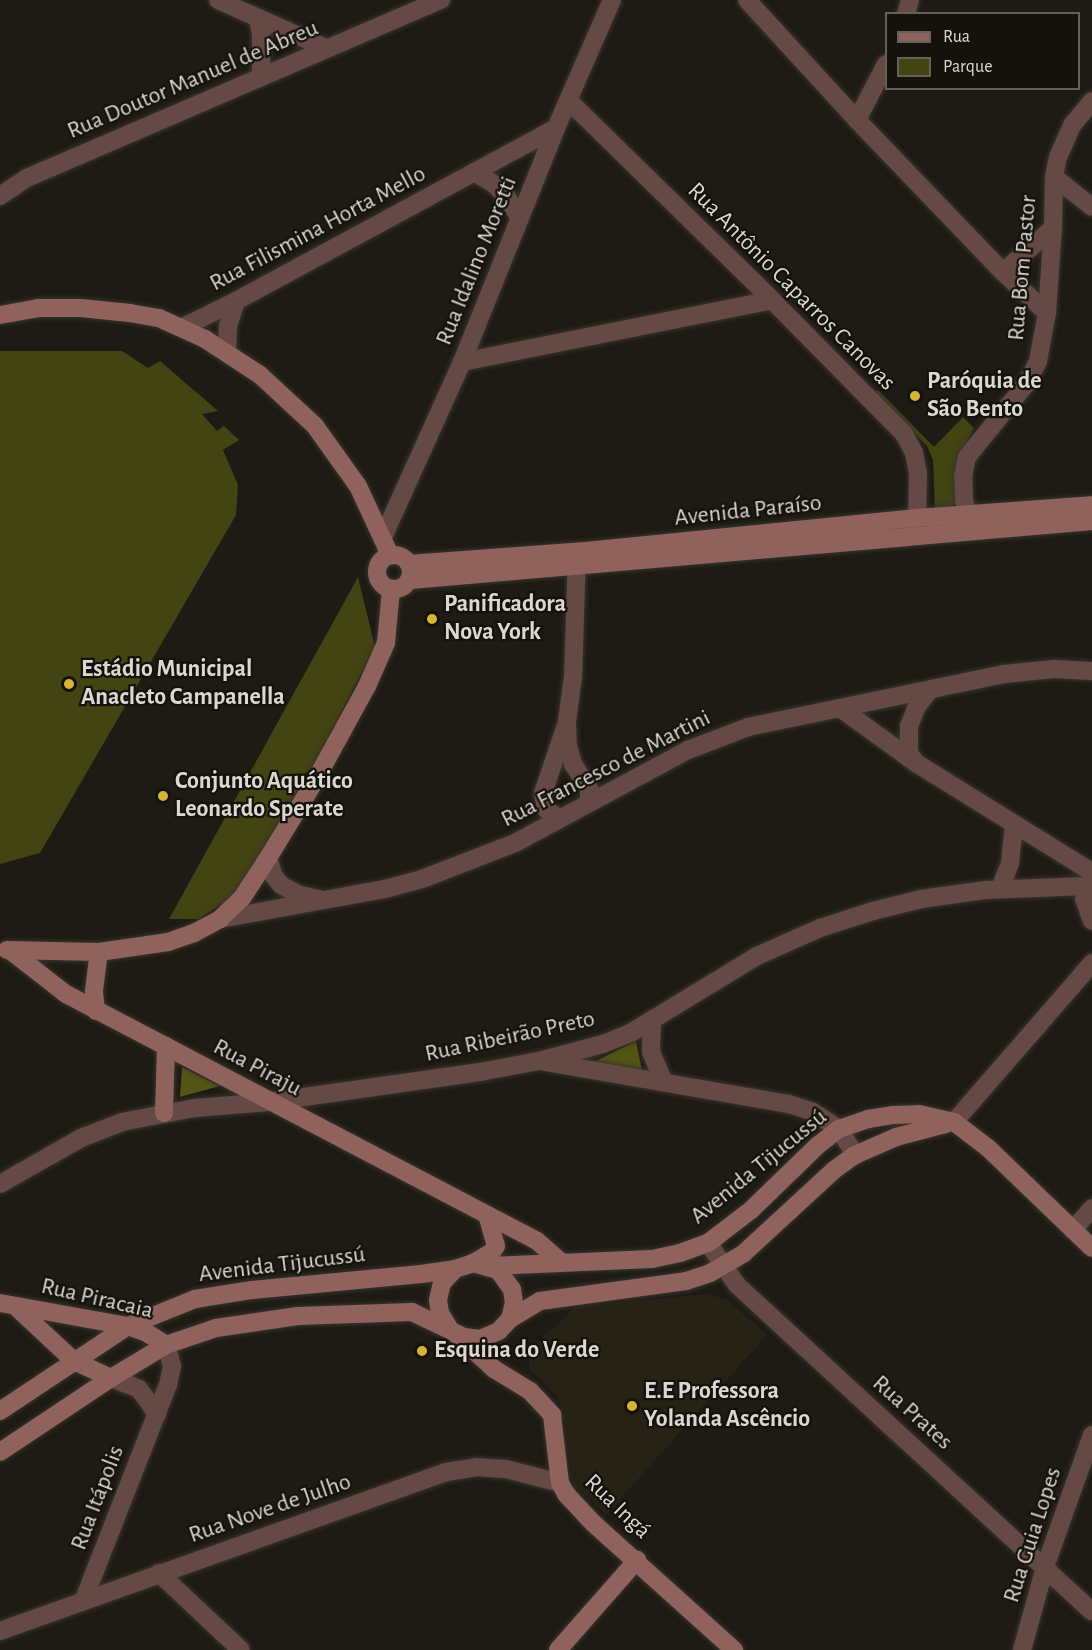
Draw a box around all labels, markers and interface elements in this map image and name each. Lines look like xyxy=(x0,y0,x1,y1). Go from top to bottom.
legend xyxy=(885,12,1080,90)
street label: Rua Doutor Manuel de Abreu xyxy=(63,14,323,146)
text: Rua xyxy=(943,28,970,46)
text: Parque xyxy=(943,58,992,76)
street label: Rua Filismina Horta Mello xyxy=(205,160,431,298)
street label: Rua Idalino Moretti xyxy=(430,172,524,350)
street label: Rua Antônio Caparros Canovas xyxy=(681,177,901,397)
street label: Rua Bom Pastor xyxy=(1002,194,1044,342)
place label: Paróquia de São Bento xyxy=(927,368,1042,424)
marker: Paróquia de São Bento xyxy=(908,389,922,403)
street label: Avenida Paraíso xyxy=(673,489,823,533)
place label: Panificadora Nova York xyxy=(444,591,566,647)
marker: Panificadora Nova York xyxy=(425,612,439,626)
place label: Estádio Municipal Anacleto Campanella xyxy=(81,656,285,712)
marker: Estádio Municipal Anacleto Campanella xyxy=(62,677,76,691)
street label: Rua Francesco de Martini xyxy=(497,704,715,834)
place label: Conjunto Aquático Leonardo Sperate xyxy=(175,768,353,824)
marker: Conjunto Aquático Leonardo Sperate xyxy=(156,789,170,803)
street label: Rua Ribeirão Preto xyxy=(422,1005,598,1069)
street label: Rua Piraju xyxy=(208,1033,306,1103)
street label: Avenida Tijucussú xyxy=(685,1103,833,1231)
street label: Avenida Tijucussú xyxy=(197,1240,367,1290)
street label: Rua Piracaia xyxy=(38,1272,156,1326)
place label: Esquina do Verde xyxy=(434,1337,599,1365)
marker: Esquina do Verde xyxy=(415,1344,429,1358)
street label: Rua Prates xyxy=(866,1369,958,1457)
place label: E.E Professora Yolanda Ascêncio xyxy=(644,1378,810,1434)
marker: E.E Professora Yolanda Ascêncio xyxy=(625,1399,639,1413)
street label: Rua Itápolis xyxy=(65,1442,131,1554)
street label: Rua Guia Lopes xyxy=(998,1464,1068,1606)
street label: Rua Nove de Julho xyxy=(185,1468,355,1550)
street label: Rua Ingá xyxy=(578,1468,656,1546)

